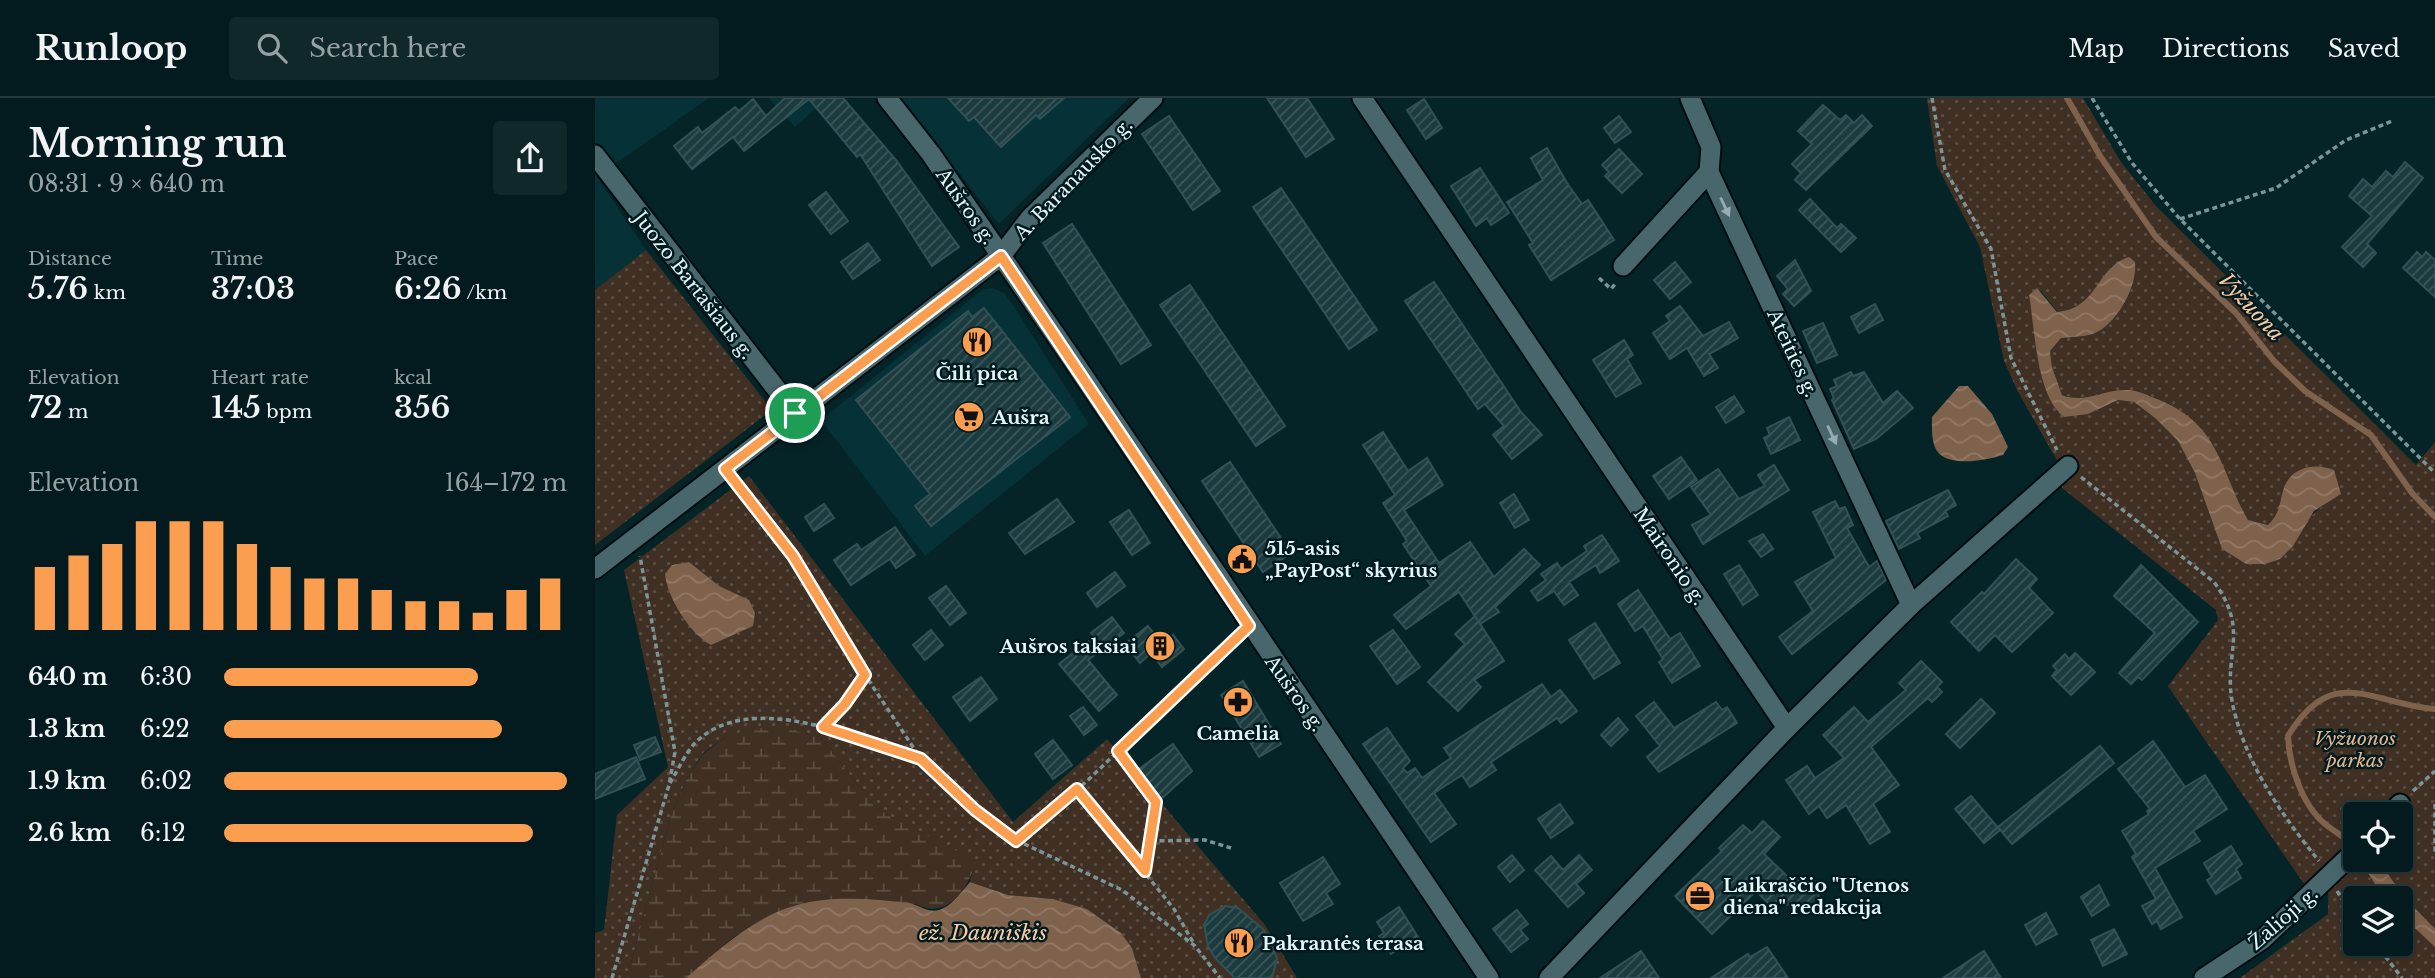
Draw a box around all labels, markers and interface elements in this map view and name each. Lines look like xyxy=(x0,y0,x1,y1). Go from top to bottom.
search box xyxy=(229,17,719,80)
text: Runloop xyxy=(35,28,187,69)
icon: search xyxy=(253,29,291,67)
text: Search here xyxy=(309,32,466,64)
text: Map xyxy=(2068,34,2124,63)
text: Directions xyxy=(2162,34,2290,63)
text: Saved xyxy=(2328,34,2400,63)
street label: A. Baranausko g. xyxy=(1009,114,1137,246)
text: Morning run xyxy=(28,120,287,167)
button: share xyxy=(493,121,567,195)
street label: Aušros g. xyxy=(930,163,1000,249)
text: 08:31 · 9 × 640 m xyxy=(28,170,225,198)
one-way arrow xyxy=(1719,197,1731,217)
street label: Juozo Bartašiaus g. xyxy=(627,204,758,364)
text: Distance xyxy=(28,247,112,270)
text: Time xyxy=(211,247,263,270)
text: Pace xyxy=(394,247,438,270)
water label: Vyžuona xyxy=(2213,267,2289,347)
text: 5.76 xyxy=(28,270,88,307)
text: 37:03 xyxy=(211,270,295,307)
text: 6:26 xyxy=(394,270,462,307)
text: km xyxy=(88,281,126,304)
text: /km xyxy=(462,281,507,304)
street label: Ateities g. xyxy=(1762,305,1823,401)
restaurant icon: Čili pica xyxy=(960,325,994,359)
place label: Čili pica xyxy=(936,362,1019,385)
text: Elevation xyxy=(28,366,120,389)
text: Heart rate xyxy=(211,366,309,389)
text: kcal xyxy=(394,366,432,389)
pin xyxy=(765,383,825,443)
text: 72 xyxy=(28,389,63,426)
text: 145 xyxy=(211,389,261,426)
text: 356 xyxy=(394,389,450,426)
icon: arrive xyxy=(776,394,814,432)
text: m xyxy=(63,400,88,423)
text: bpm xyxy=(261,400,312,423)
supermarket icon: Aušra xyxy=(952,400,986,434)
place label: Aušra xyxy=(991,406,1050,429)
one-way arrow xyxy=(1827,425,1838,446)
text: Elevation xyxy=(28,469,139,497)
text: 164–172 m xyxy=(445,469,567,497)
street label: Maironio g. xyxy=(1628,503,1711,609)
place label: 515-asis „PayPost“ skyrius xyxy=(1265,537,1438,582)
public building icon: 515-asis „PayPost“ skyrius xyxy=(1225,542,1259,576)
building icon: Aušros taksiai xyxy=(1143,629,1177,663)
place label: Aušros taksiai xyxy=(999,635,1137,658)
street label: Aušros g. xyxy=(1259,650,1329,736)
text: 640 m xyxy=(28,663,108,691)
text: 6:30 xyxy=(140,663,192,691)
pharmacy icon: Camelia xyxy=(1221,685,1255,719)
text: 1.3 km xyxy=(28,715,106,743)
text: 6:22 xyxy=(140,715,190,743)
place label: Camelia xyxy=(1196,722,1280,745)
park label: Vyžuonos parkas xyxy=(2314,727,2396,772)
text: 1.9 km xyxy=(28,767,106,795)
text: 6:02 xyxy=(140,767,192,795)
map controls xyxy=(2343,802,2413,956)
button: locate xyxy=(2343,802,2413,872)
text: 2.6 km xyxy=(28,819,111,847)
text: 6:12 xyxy=(140,819,186,847)
place label: Laikraščio "Utenos diena" redakcija xyxy=(1723,874,1909,919)
office icon: Laikraščio "Utenos diena" redakcija xyxy=(1683,879,1717,913)
street label: Žalioji g. xyxy=(2244,882,2323,955)
button: layers xyxy=(2343,886,2413,956)
water label: ež. Dauniškis xyxy=(919,920,1047,946)
restaurant icon: Pakrantės terasa xyxy=(1222,926,1256,960)
place label: Pakrantės terasa xyxy=(1262,932,1424,955)

